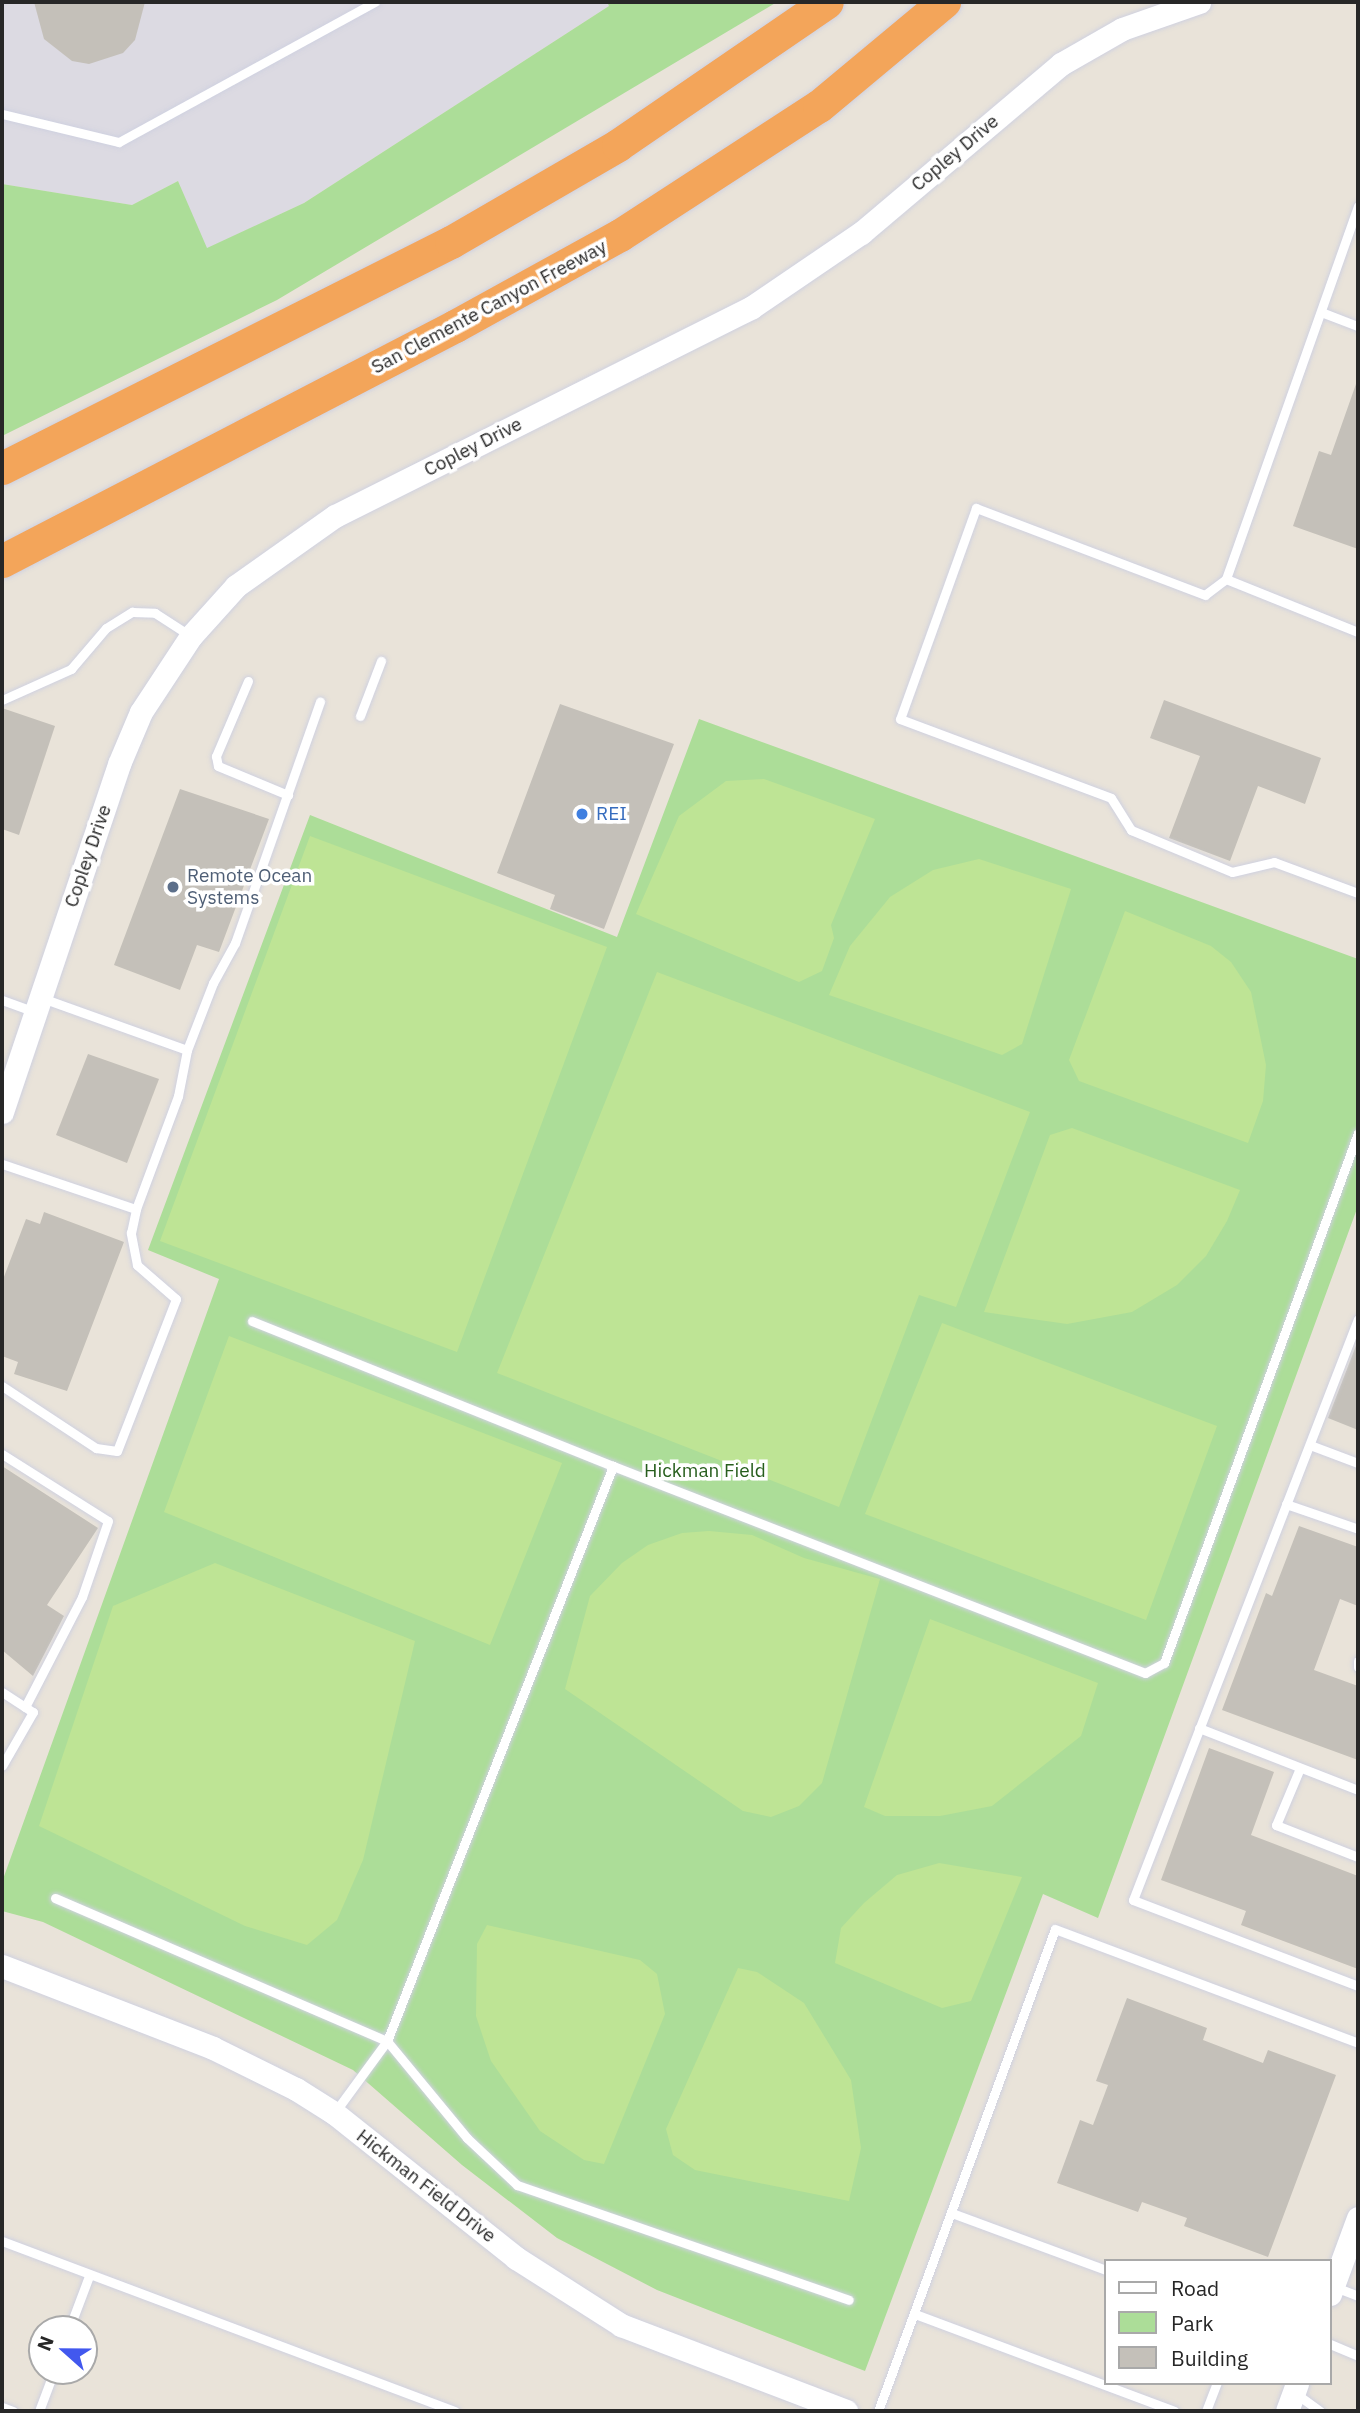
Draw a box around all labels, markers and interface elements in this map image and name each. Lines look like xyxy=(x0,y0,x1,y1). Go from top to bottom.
street label: Copley Drive xyxy=(907,110,1003,196)
street label: San Clemente Canyon Freeway xyxy=(368,235,610,379)
street label: Copley Drive xyxy=(420,413,526,481)
street label: Copley Drive xyxy=(60,802,116,910)
place label: REI xyxy=(596,803,627,825)
marker: REI xyxy=(574,806,590,822)
place label: Remote Ocean Systems xyxy=(187,865,312,909)
marker: Remote Ocean Systems xyxy=(165,879,181,895)
park label: Hickman Field xyxy=(644,1460,766,1482)
street label: Hickman Field Drive xyxy=(352,2125,500,2247)
legend xyxy=(1104,2259,1332,2385)
text: Road xyxy=(1171,2274,1219,2302)
text: Park xyxy=(1171,2309,1214,2337)
north arrow xyxy=(28,2315,98,2385)
text: N xyxy=(32,2332,59,2354)
text: Building xyxy=(1171,2344,1248,2372)

